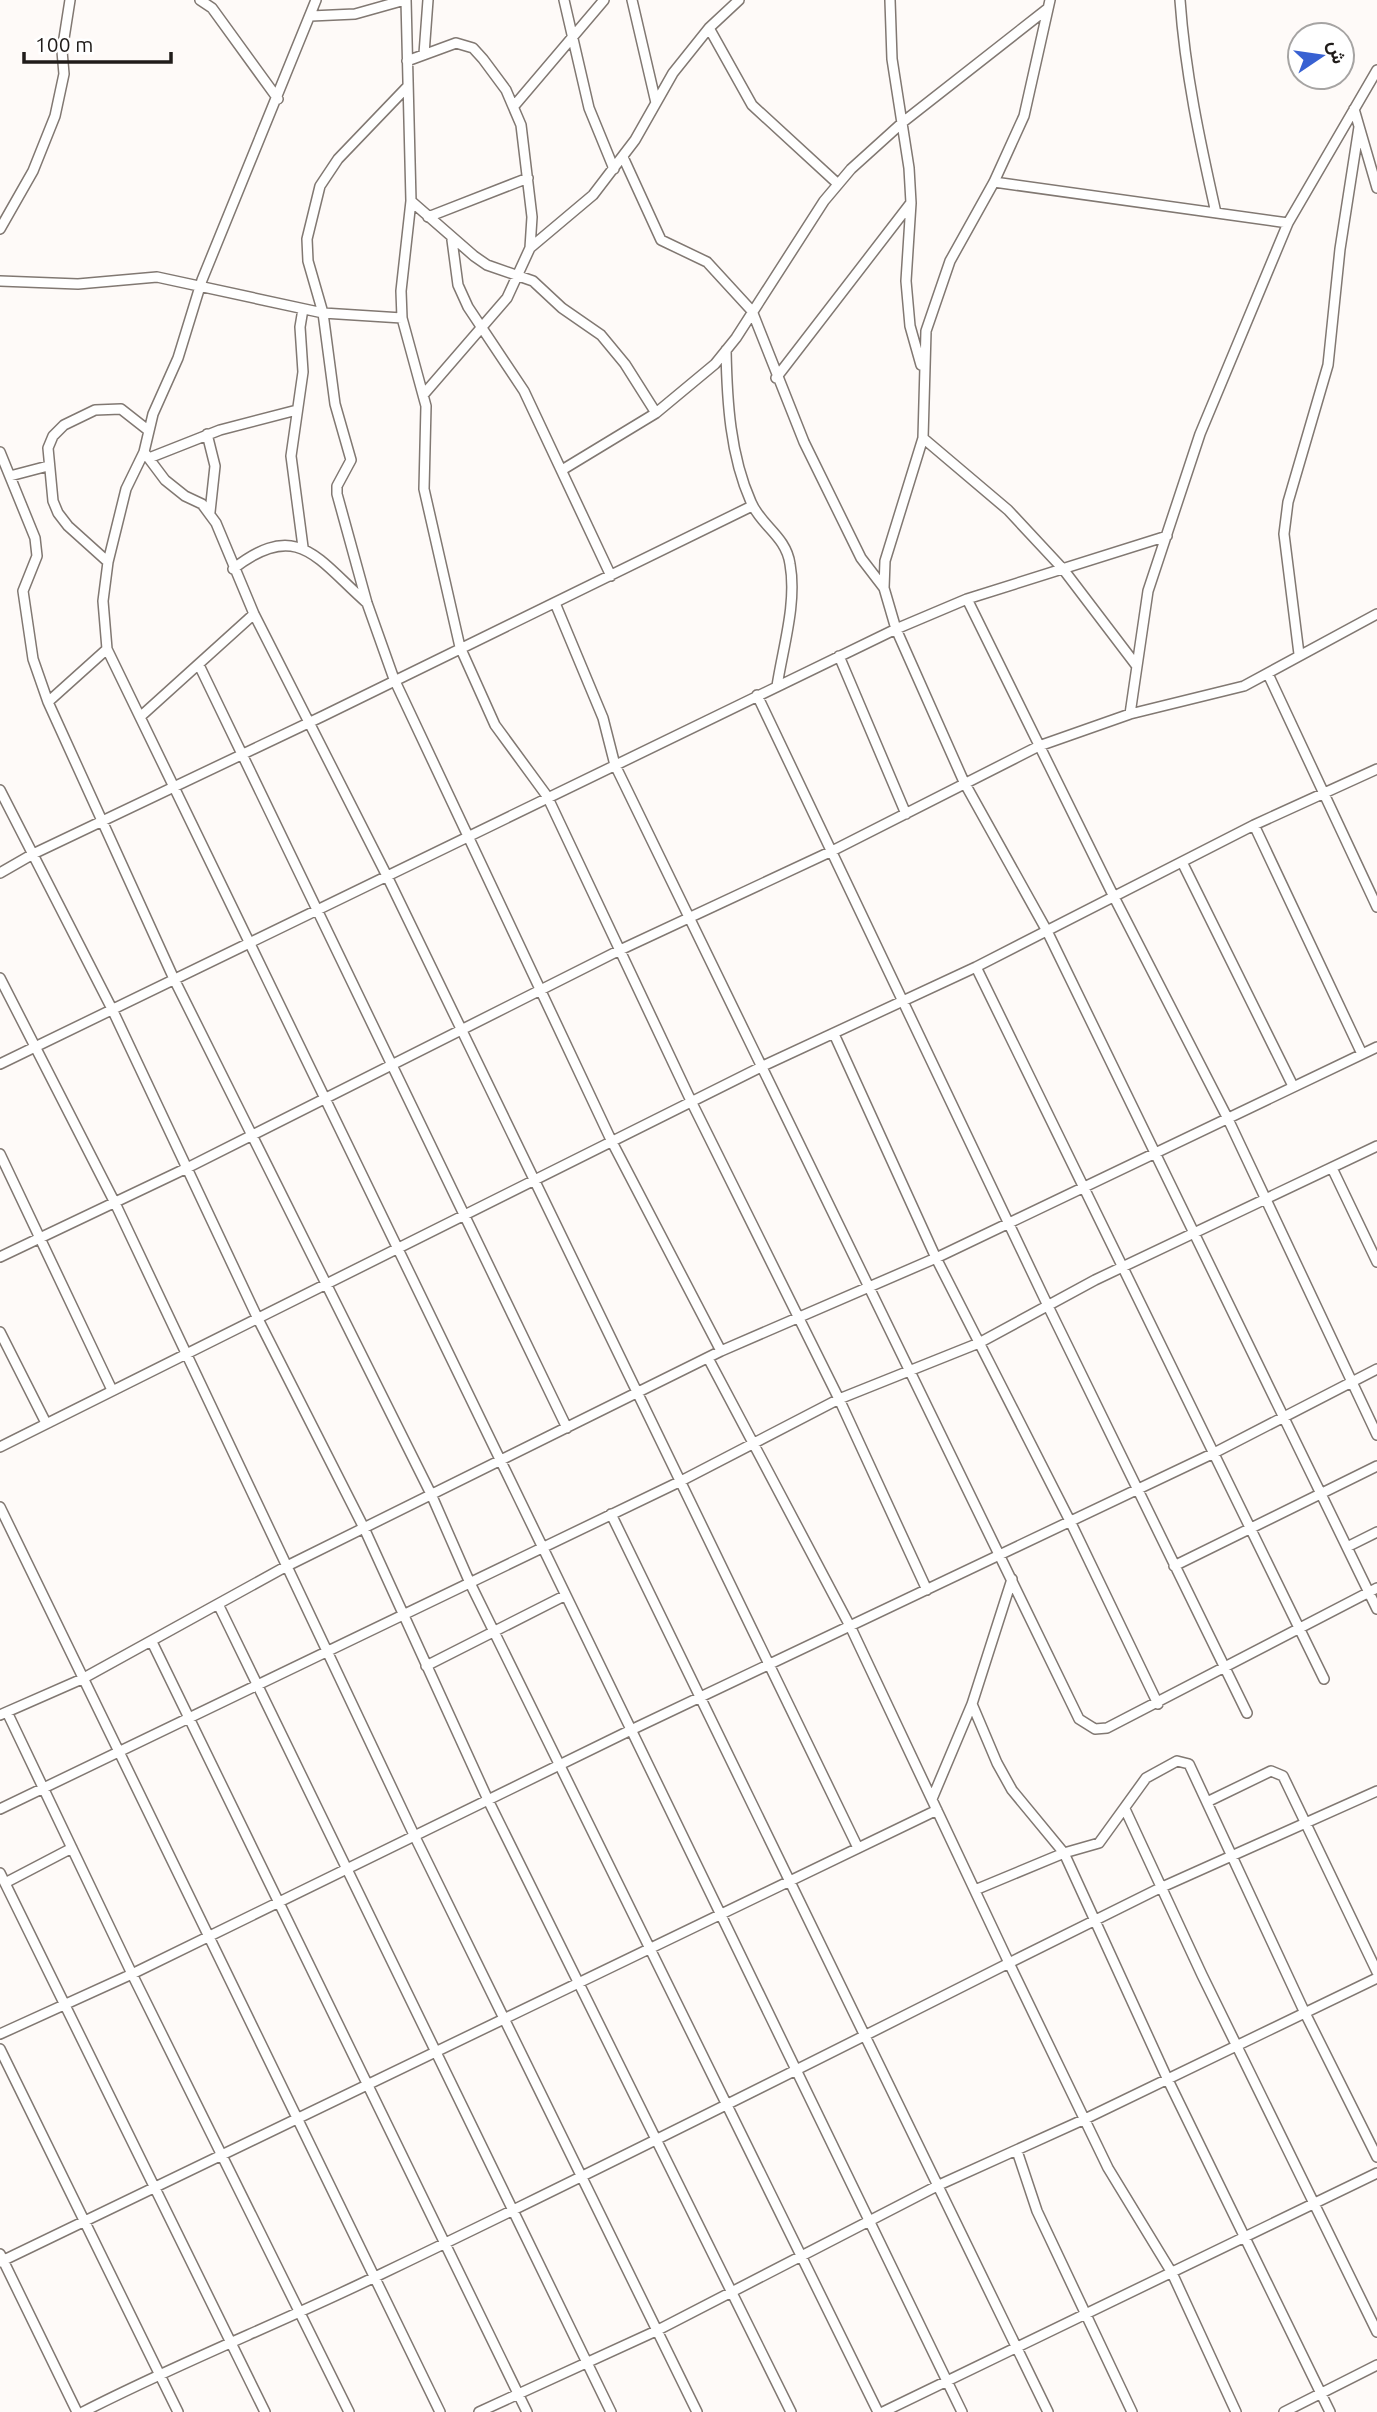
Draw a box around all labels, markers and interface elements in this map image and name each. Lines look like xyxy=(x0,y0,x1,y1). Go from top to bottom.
scale bar xyxy=(24,21,172,65)
north arrow xyxy=(1286,21,1356,91)
text: 100 m xyxy=(35,32,93,56)
text: ش xyxy=(1323,39,1351,66)

